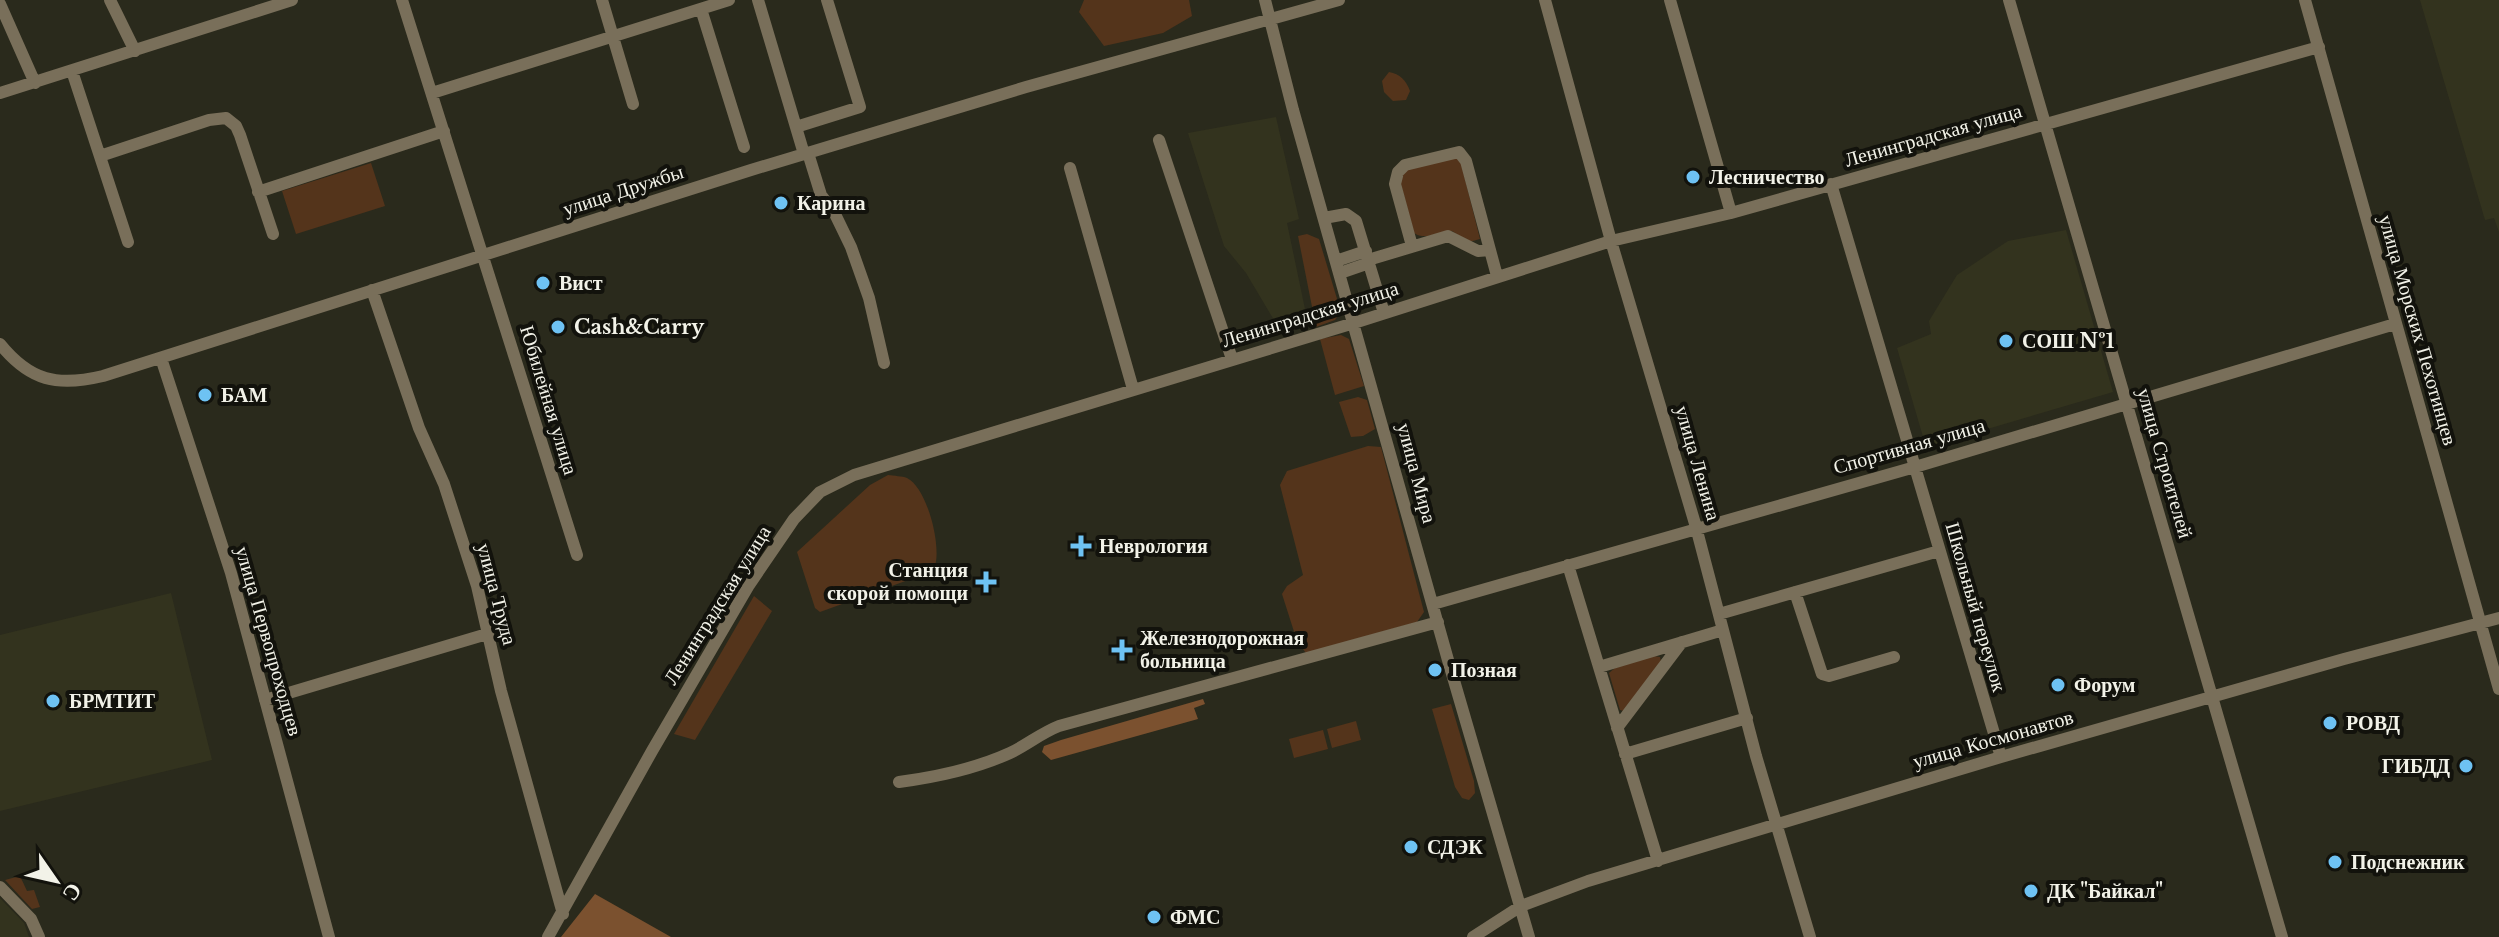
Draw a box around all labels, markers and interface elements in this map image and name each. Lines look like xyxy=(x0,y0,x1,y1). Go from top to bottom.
street label: Ленинградская улица xyxy=(1842,98,2024,172)
street label: улица Дружбы xyxy=(560,159,686,221)
place label: Лесничество xyxy=(1709,165,1825,189)
marker: Лесничество xyxy=(1684,168,1702,186)
place label: Карина xyxy=(797,191,865,215)
marker: Карина xyxy=(772,194,790,212)
street label: улица Морских Пехотинцев xyxy=(2374,212,2462,448)
place label: Вист xyxy=(559,271,603,295)
marker: Вист xyxy=(534,274,552,292)
street label: Ленинградская улица xyxy=(1219,276,1401,352)
place label: Cash&Carry xyxy=(574,315,705,339)
marker: Cash&Carry xyxy=(549,318,567,336)
street label: Юбилейная улица xyxy=(515,322,583,478)
place label: СОШ №1 xyxy=(2022,329,2115,353)
marker: СОШ №1 xyxy=(1997,332,2015,350)
place label: БАМ xyxy=(221,383,267,407)
street label: улица Строителей xyxy=(2132,385,2198,541)
marker: БАМ xyxy=(196,386,214,404)
street label: улица Ленина xyxy=(1670,403,1726,523)
street label: Спортивная улица xyxy=(1830,413,1988,479)
street label: улица Мира xyxy=(1392,420,1442,526)
street label: Школьный переулок xyxy=(1940,520,2012,695)
street label: Ленинградская улица xyxy=(658,521,776,689)
place label: Неврология xyxy=(1099,534,1208,558)
marker: Неврология xyxy=(1070,535,1092,557)
street label: улица Труда xyxy=(472,541,522,648)
street label: улица Первопроходцев xyxy=(230,544,308,738)
place label: Станция скорой помощи xyxy=(827,558,968,605)
marker: Станция скорой помощи xyxy=(975,571,997,593)
place label: Железнодорожная больница xyxy=(1140,626,1304,673)
marker: Железнодорожная больница xyxy=(1111,639,1133,661)
place label: Позная xyxy=(1451,658,1517,682)
marker: Позная xyxy=(1426,661,1444,679)
place label: Форум xyxy=(2074,673,2135,697)
marker: Форум xyxy=(2049,676,2067,694)
place label: БРМТИТ xyxy=(69,689,156,713)
marker: БРМТИТ xyxy=(44,692,62,710)
street label: улица Космонавтов xyxy=(1910,705,2076,773)
place label: РОВД xyxy=(2346,711,2400,735)
marker: РОВД xyxy=(2321,714,2339,732)
place label: ГИБДД xyxy=(2382,754,2450,778)
marker: ГИБДД xyxy=(2457,757,2475,775)
place label: СДЭК xyxy=(1427,835,1483,859)
marker: СДЭК xyxy=(1402,838,1420,856)
north arrow xyxy=(16,841,96,921)
place label: Подснежник xyxy=(2351,850,2465,874)
marker: Подснежник xyxy=(2326,853,2344,871)
text: С xyxy=(57,878,88,906)
place label: ДК "Байкал" xyxy=(2047,879,2163,903)
marker: ДК "Байкал" xyxy=(2022,882,2040,900)
place label: ФМС xyxy=(1170,905,1221,929)
marker: ФМС xyxy=(1145,908,1163,926)

